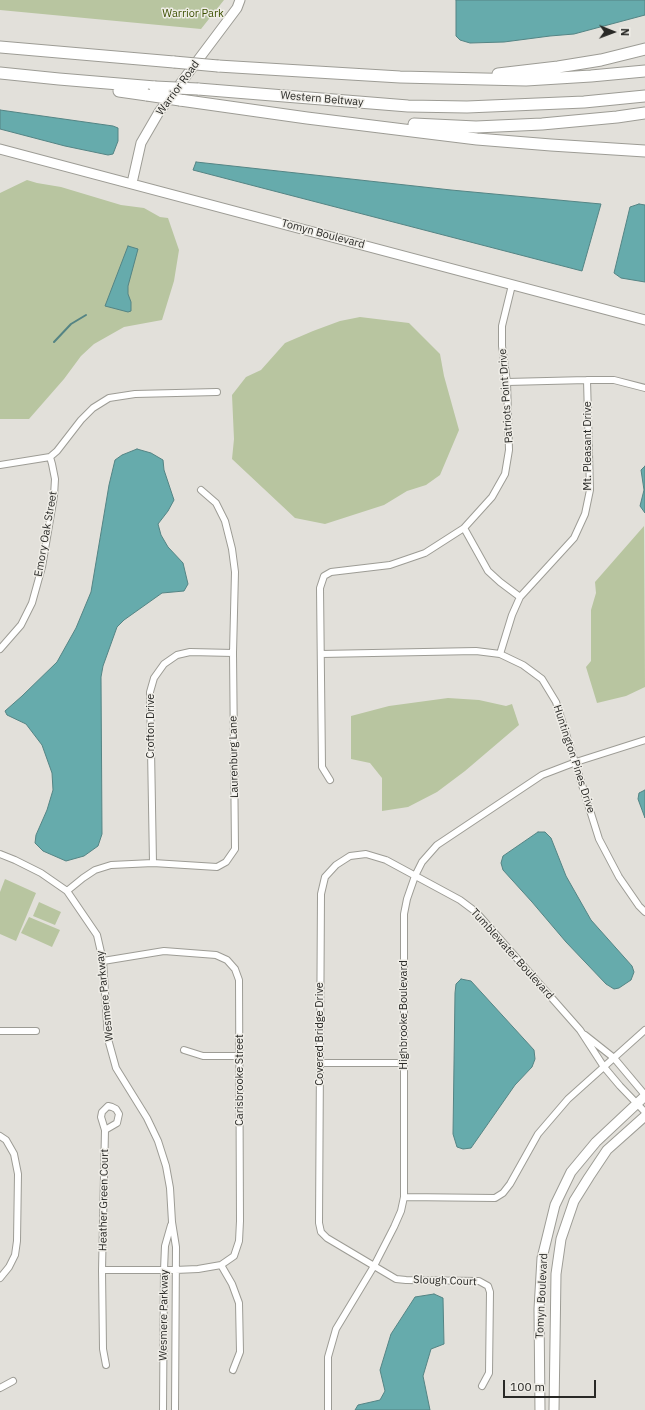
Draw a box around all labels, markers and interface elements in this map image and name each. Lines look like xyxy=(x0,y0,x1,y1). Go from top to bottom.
park label: Warrior Park xyxy=(162,7,224,21)
north arrow xyxy=(593,12,633,52)
text: N xyxy=(618,28,632,36)
street label: Warrior Road xyxy=(154,58,202,118)
street label: Western Beltway xyxy=(280,89,364,109)
street label: Tomyn Boulevard xyxy=(280,217,366,251)
street label: Patriots Point Drive xyxy=(496,348,516,444)
street label: Mt. Pleasant Drive xyxy=(581,401,595,491)
street label: Emory Oak Street xyxy=(32,490,60,578)
street label: Crofton Drive xyxy=(144,694,158,758)
street label: Huntington Pines Drive xyxy=(550,703,598,815)
street label: Laurenburg Lane xyxy=(227,716,241,798)
street label: Tumblewater Boulevard xyxy=(468,906,556,1002)
street label: Wesmere Parkway xyxy=(94,950,116,1042)
street label: Highbrooke Boulevard xyxy=(397,960,411,1070)
street label: Covered Bridge Drive xyxy=(313,982,327,1086)
street label: Carisbrooke Street xyxy=(233,1034,247,1126)
street label: Heather Green Court xyxy=(97,1149,111,1251)
street label: Tomyn Boulevard xyxy=(533,1253,551,1339)
street label: Wesmere Parkway xyxy=(157,1269,171,1361)
street label: Slough Court xyxy=(413,1273,477,1289)
scale bar xyxy=(505,1372,598,1398)
text: 100 m xyxy=(510,1379,545,1394)

